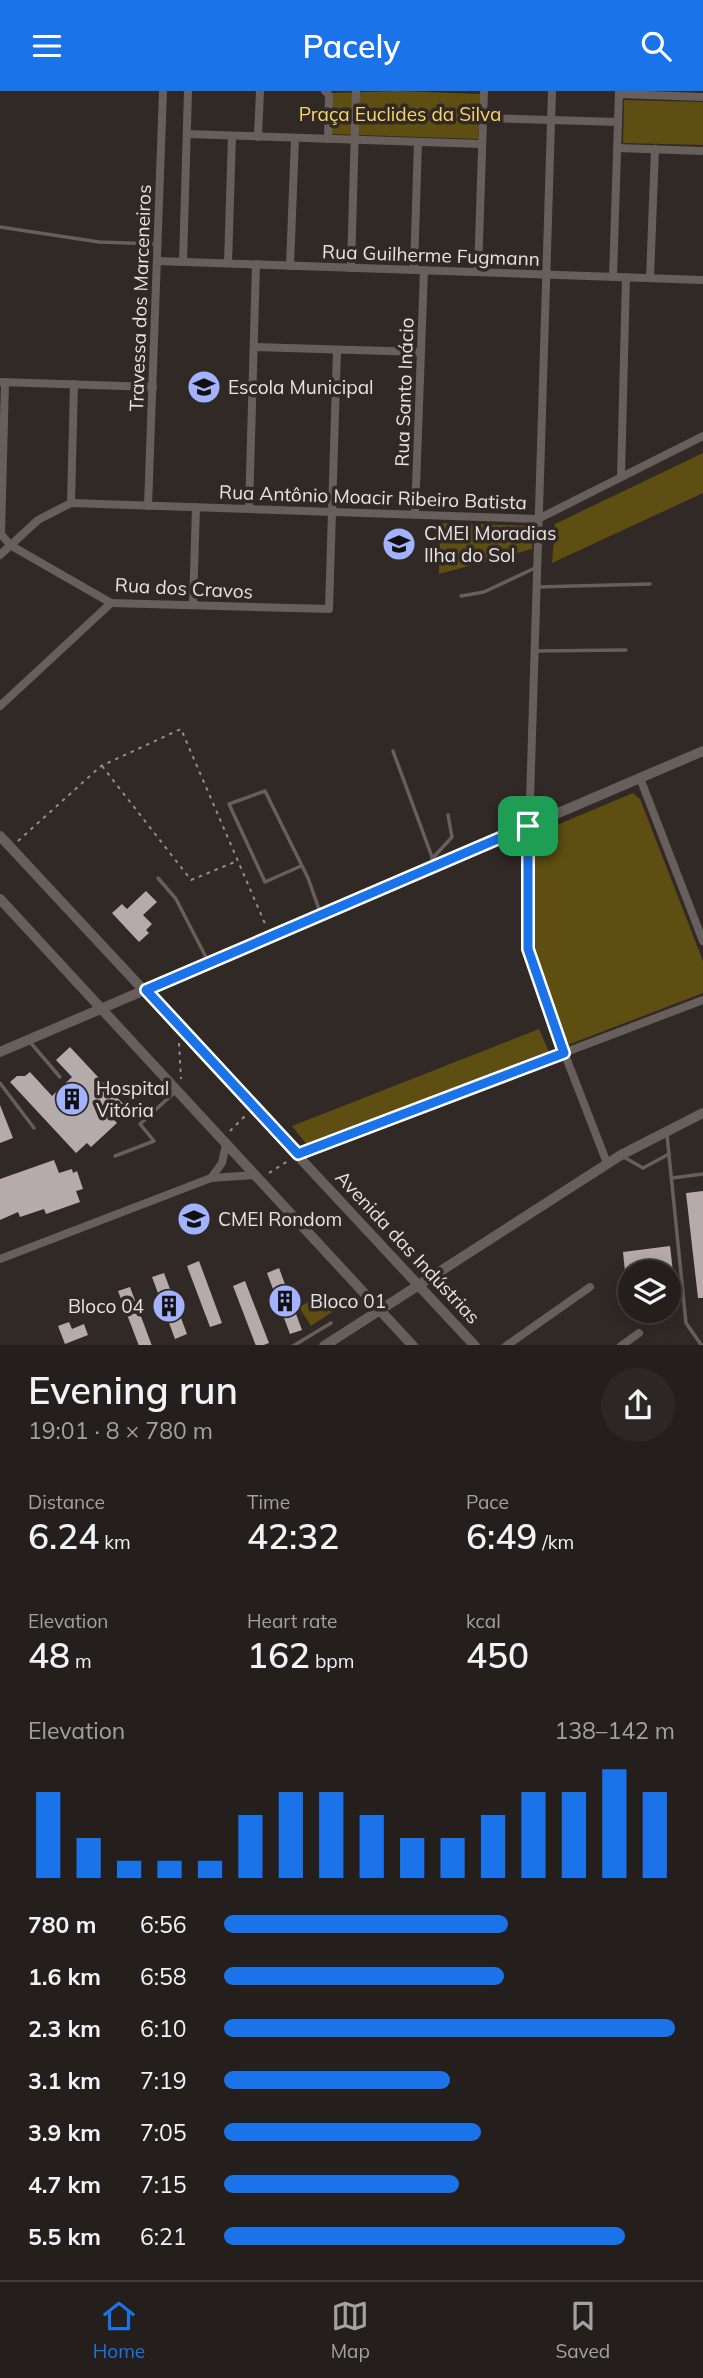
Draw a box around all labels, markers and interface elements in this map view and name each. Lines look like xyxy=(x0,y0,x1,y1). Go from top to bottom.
text: Pacely xyxy=(302,26,401,66)
icon: menu xyxy=(28,27,66,65)
icon: search xyxy=(637,27,675,65)
park label: Praça Euclides da Silva xyxy=(299,102,501,126)
street label: Travessa dos Marceneiros xyxy=(124,184,156,412)
street label: Rua Guilherme Fugmann xyxy=(322,239,540,271)
street label: Rua Santo Inácio xyxy=(389,317,419,467)
school or university icon: Escola Municipal xyxy=(185,368,223,406)
place label: Escola Municipal xyxy=(228,375,374,399)
street label: Rua Antônio Moacir Ribeiro Batista xyxy=(219,480,527,514)
place label: CMEI Moradias Ilha do Sol xyxy=(424,521,556,567)
school or university icon: CMEI Moradias Ilha do Sol xyxy=(380,525,418,563)
street label: Rua dos Cravos xyxy=(114,572,254,604)
pin xyxy=(498,796,558,856)
icon: arrive xyxy=(509,807,547,845)
place label: Hospital Vitória xyxy=(96,1076,169,1122)
building icon: Hospital Vitória xyxy=(53,1080,91,1118)
street label: Avenida das Indústrias xyxy=(331,1165,485,1329)
school or university icon: CMEI Rondom xyxy=(175,1200,213,1238)
place label: CMEI Rondom xyxy=(218,1207,342,1231)
map controls xyxy=(618,1260,681,1323)
button: layers xyxy=(618,1260,681,1323)
building icon: Bloco 01 xyxy=(266,1282,304,1320)
building icon: Bloco 04 xyxy=(150,1287,188,1325)
place label: Bloco 01 xyxy=(310,1289,386,1313)
place label: Bloco 04 xyxy=(68,1294,144,1318)
text: Evening run xyxy=(28,1366,238,1414)
button: share xyxy=(601,1368,675,1442)
text: 19:01 · 8 × 780 m xyxy=(28,1416,213,1445)
text: Distance xyxy=(28,1490,105,1514)
text: Time xyxy=(247,1490,290,1514)
text: Pace xyxy=(466,1490,509,1514)
text: 6.24 xyxy=(28,1514,99,1558)
text: 42:32 xyxy=(247,1514,339,1558)
text: 6:49 xyxy=(466,1514,537,1558)
text: km xyxy=(99,1530,131,1554)
text: /km xyxy=(537,1530,574,1554)
text: Elevation xyxy=(28,1609,108,1633)
text: Heart rate xyxy=(247,1609,337,1633)
text: kcal xyxy=(466,1609,501,1633)
text: 48 xyxy=(28,1633,70,1677)
text: 162 xyxy=(247,1633,310,1677)
text: 450 xyxy=(466,1633,529,1677)
text: m xyxy=(70,1649,92,1673)
text: bpm xyxy=(310,1649,354,1673)
text: Elevation xyxy=(28,1716,125,1745)
text: 138–142 m xyxy=(554,1716,675,1745)
text: 780 m xyxy=(28,1910,96,1939)
text: 6:56 xyxy=(140,1910,187,1939)
text: 1.6 km xyxy=(28,1962,101,1991)
text: 6:58 xyxy=(140,1962,187,1991)
text: 2.3 km xyxy=(28,2014,101,2043)
text: 6:10 xyxy=(140,2014,187,2043)
text: 3.1 km xyxy=(28,2066,101,2095)
text: 7:19 xyxy=(140,2066,187,2095)
text: 3.9 km xyxy=(28,2118,101,2147)
text: 7:05 xyxy=(140,2118,187,2147)
text: 4.7 km xyxy=(28,2170,101,2199)
text: 7:15 xyxy=(140,2170,187,2199)
text: 5.5 km xyxy=(28,2222,101,2251)
text: 6:21 xyxy=(140,2222,187,2251)
tab: Home xyxy=(93,2297,145,2363)
tab: Map xyxy=(331,2297,370,2363)
tab: Saved xyxy=(555,2297,610,2363)

